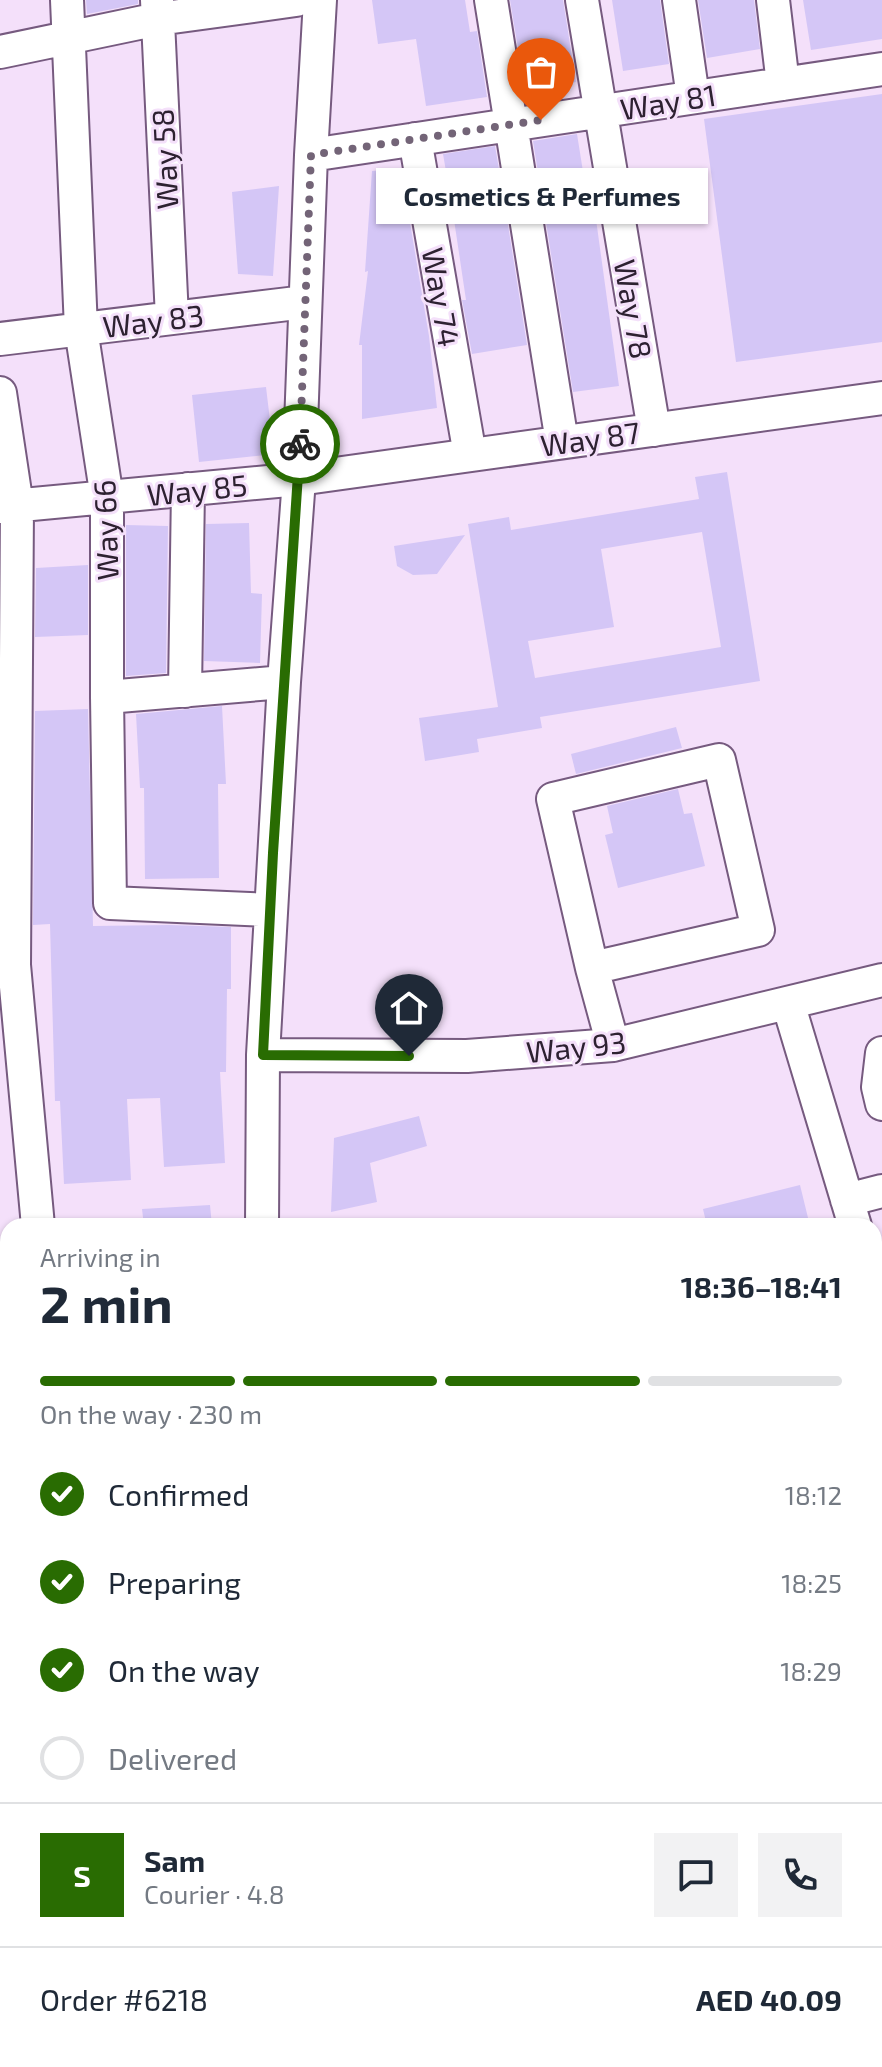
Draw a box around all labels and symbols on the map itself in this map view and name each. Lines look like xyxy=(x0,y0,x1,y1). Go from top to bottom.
pin xyxy=(507,38,575,120)
street label: Way 81 xyxy=(617,76,719,126)
street label: Way 58 xyxy=(143,108,185,210)
callout: Cosmetics & Perfumes xyxy=(375,168,707,224)
street label: Way 74 xyxy=(416,245,468,349)
street label: Way 78 xyxy=(608,257,660,361)
street label: Way 83 xyxy=(101,296,205,344)
courier xyxy=(260,404,340,484)
street label: Way 87 xyxy=(538,413,642,463)
street label: Way 85 xyxy=(145,466,249,512)
street label: Way 66 xyxy=(85,479,125,581)
pin xyxy=(375,974,443,1056)
street label: Way 93 xyxy=(524,1023,628,1069)

